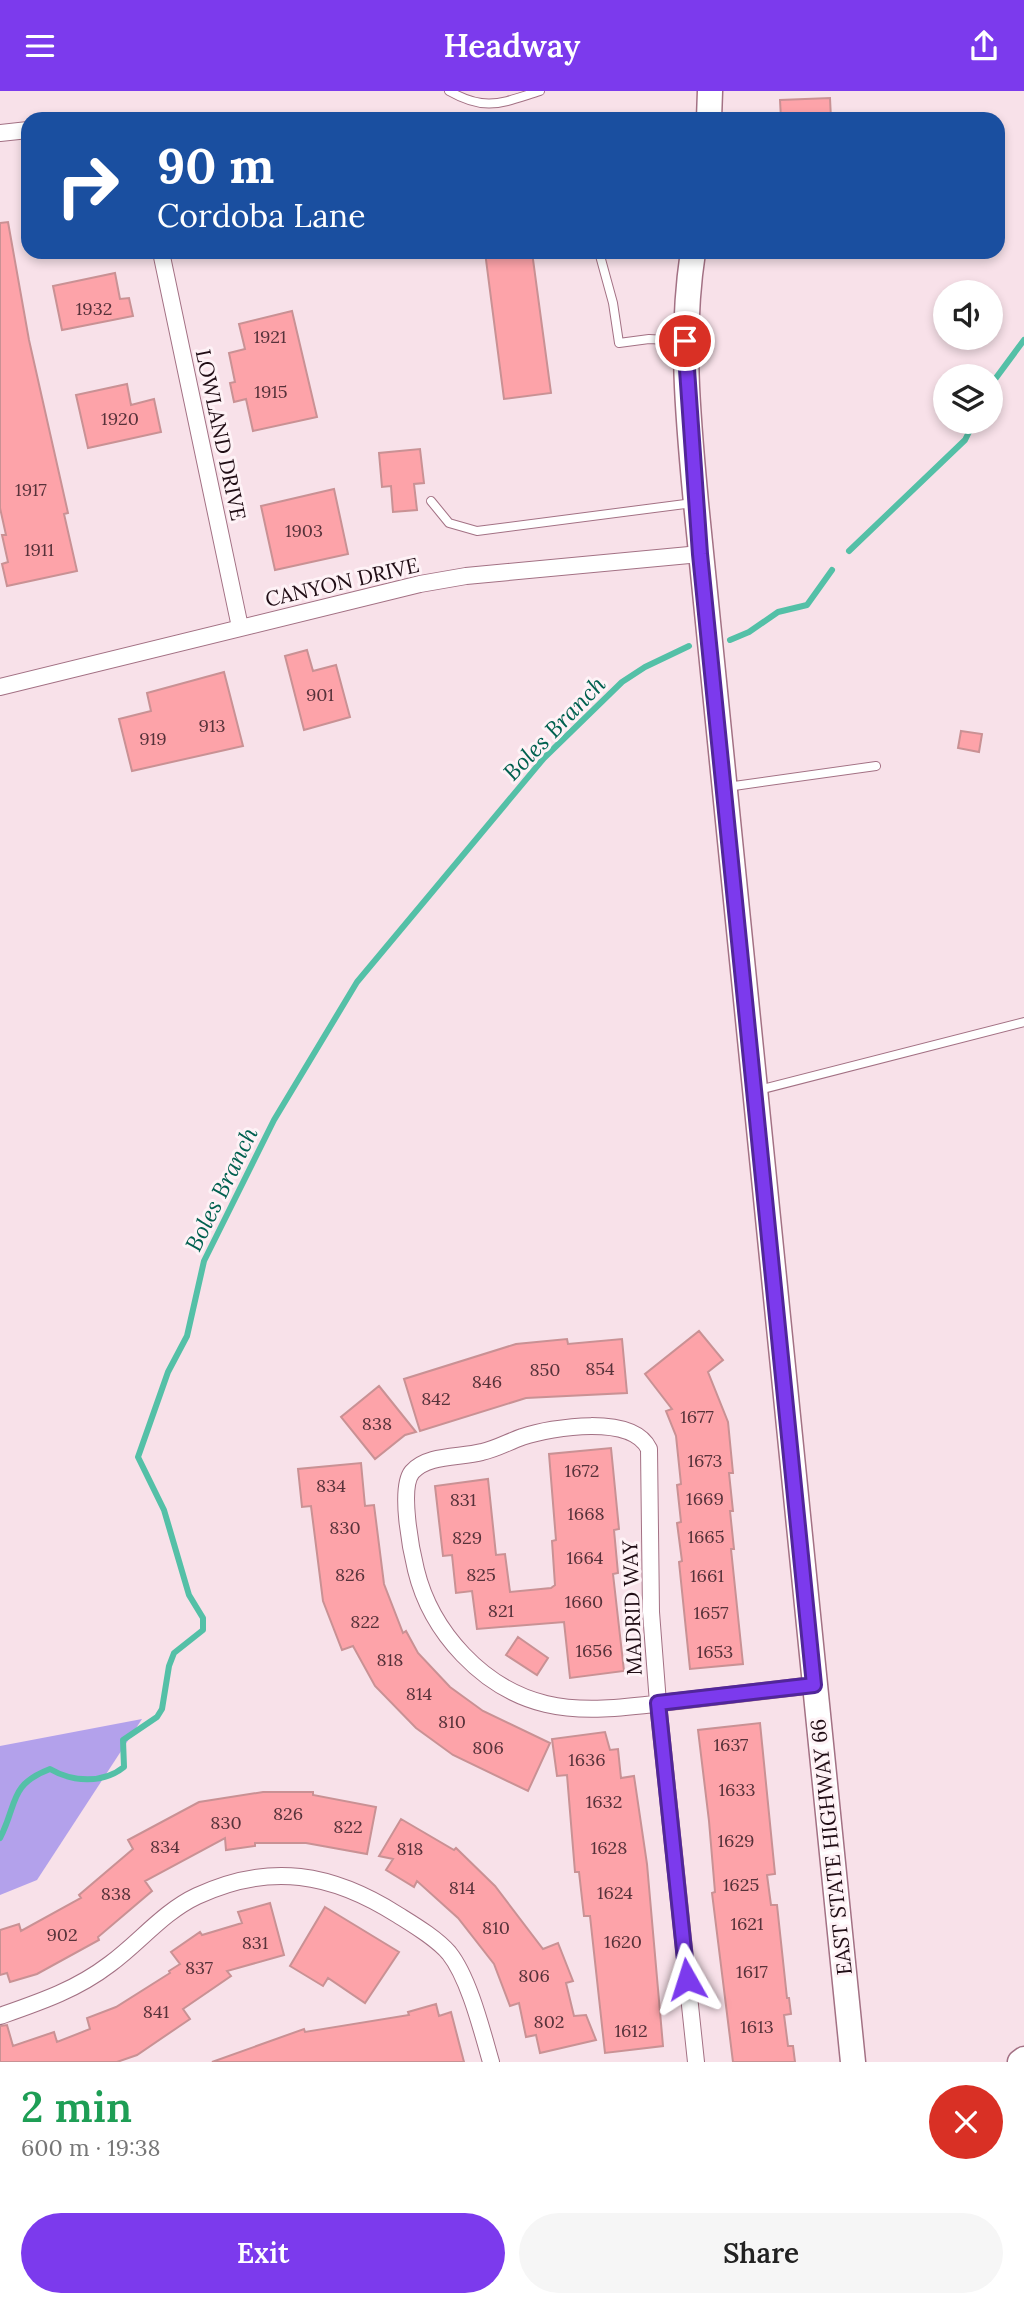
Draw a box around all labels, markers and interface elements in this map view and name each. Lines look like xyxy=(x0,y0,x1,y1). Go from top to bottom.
text: Headway xyxy=(444,25,580,66)
icon: menu xyxy=(21,27,59,65)
icon: share xyxy=(965,27,1003,65)
text: 90 m xyxy=(157,134,274,196)
icon: right xyxy=(42,140,133,231)
text: Cordoba Lane xyxy=(157,195,366,236)
map controls xyxy=(933,280,1003,434)
button: sound xyxy=(933,280,1003,350)
house number: 1932 xyxy=(76,297,112,320)
pin xyxy=(655,311,715,371)
icon: arrive xyxy=(666,322,704,360)
house number: 1921 xyxy=(253,325,287,348)
street label: LOWLAND DRIVE xyxy=(190,347,252,523)
button: layers xyxy=(933,364,1003,434)
house number: 1915 xyxy=(254,380,288,403)
house number: 1920 xyxy=(101,407,139,430)
house number: 1917 xyxy=(15,478,47,501)
house number: 1903 xyxy=(285,519,323,542)
house number: 1911 xyxy=(24,538,54,561)
street label: CANYON DRIVE xyxy=(262,551,422,613)
water label: Boles Branch xyxy=(497,669,611,787)
house number: 901 xyxy=(306,683,334,706)
house number: 913 xyxy=(199,714,225,737)
house number: 919 xyxy=(139,727,167,750)
water label: Boles Branch xyxy=(178,1122,264,1256)
house number: 854 xyxy=(585,1357,615,1380)
house number: 850 xyxy=(529,1358,561,1381)
house number: 846 xyxy=(472,1370,502,1393)
house number: 842 xyxy=(421,1387,451,1410)
house number: 1677 xyxy=(680,1405,714,1428)
house number: 838 xyxy=(362,1412,392,1435)
house number: 1673 xyxy=(687,1449,723,1472)
house number: 1672 xyxy=(565,1459,599,1482)
house number: 834 xyxy=(316,1474,346,1497)
house number: 1669 xyxy=(686,1487,724,1510)
house number: 831 xyxy=(450,1488,476,1511)
house number: 1668 xyxy=(567,1502,605,1525)
house number: 830 xyxy=(329,1516,361,1539)
house number: 1665 xyxy=(687,1525,725,1548)
house number: 829 xyxy=(452,1526,482,1549)
street label: MADRID WAY xyxy=(616,1539,648,1676)
house number: 1664 xyxy=(566,1546,604,1569)
house number: 826 xyxy=(335,1563,365,1586)
house number: 825 xyxy=(466,1563,496,1586)
house number: 1661 xyxy=(690,1564,724,1587)
house number: 1660 xyxy=(565,1590,603,1613)
house number: 821 xyxy=(488,1599,514,1622)
house number: 1657 xyxy=(693,1601,729,1624)
house number: 822 xyxy=(350,1610,380,1633)
house number: 1656 xyxy=(575,1639,613,1662)
house number: 1653 xyxy=(697,1640,733,1663)
house number: 818 xyxy=(377,1648,403,1671)
house number: 814 xyxy=(406,1682,432,1705)
house number: 810 xyxy=(438,1710,466,1733)
street label: EAST STATE HIGHWAY 66 xyxy=(804,1717,858,1977)
house number: 1637 xyxy=(714,1733,748,1756)
house number: 806 xyxy=(472,1736,504,1759)
house number: 1636 xyxy=(568,1748,606,1771)
house number: 1633 xyxy=(718,1778,756,1801)
house number: 1632 xyxy=(586,1790,622,1813)
house number: 826 xyxy=(273,1802,303,1825)
house number: 830 xyxy=(210,1811,242,1834)
house number: 822 xyxy=(333,1815,363,1838)
house number: 1629 xyxy=(717,1829,755,1852)
house number: 834 xyxy=(150,1835,180,1858)
house number: 1628 xyxy=(591,1836,627,1859)
house number: 818 xyxy=(397,1837,423,1860)
house number: 1625 xyxy=(723,1873,759,1896)
house number: 814 xyxy=(449,1876,475,1899)
house number: 1624 xyxy=(597,1881,633,1904)
house number: 838 xyxy=(101,1882,131,1905)
house number: 1621 xyxy=(730,1912,764,1935)
house number: 810 xyxy=(482,1916,510,1939)
house number: 902 xyxy=(46,1923,78,1946)
house number: 1620 xyxy=(604,1930,642,1953)
house number: 831 xyxy=(242,1931,268,1954)
position arrow xyxy=(650,1942,724,2016)
house number: 837 xyxy=(185,1956,213,1979)
house number: 1617 xyxy=(736,1960,768,1983)
house number: 806 xyxy=(518,1964,550,1987)
house number: 841 xyxy=(143,2000,169,2023)
house number: 802 xyxy=(534,2010,564,2033)
house number: 1613 xyxy=(740,2015,774,2038)
house number: 1612 xyxy=(614,2019,648,2042)
text: 2 min xyxy=(21,2080,132,2134)
button: close xyxy=(929,2085,1003,2159)
text: 600 m · 19:38 xyxy=(21,2133,160,2162)
button: Exit xyxy=(21,2213,505,2293)
button: Share xyxy=(519,2213,1003,2293)

